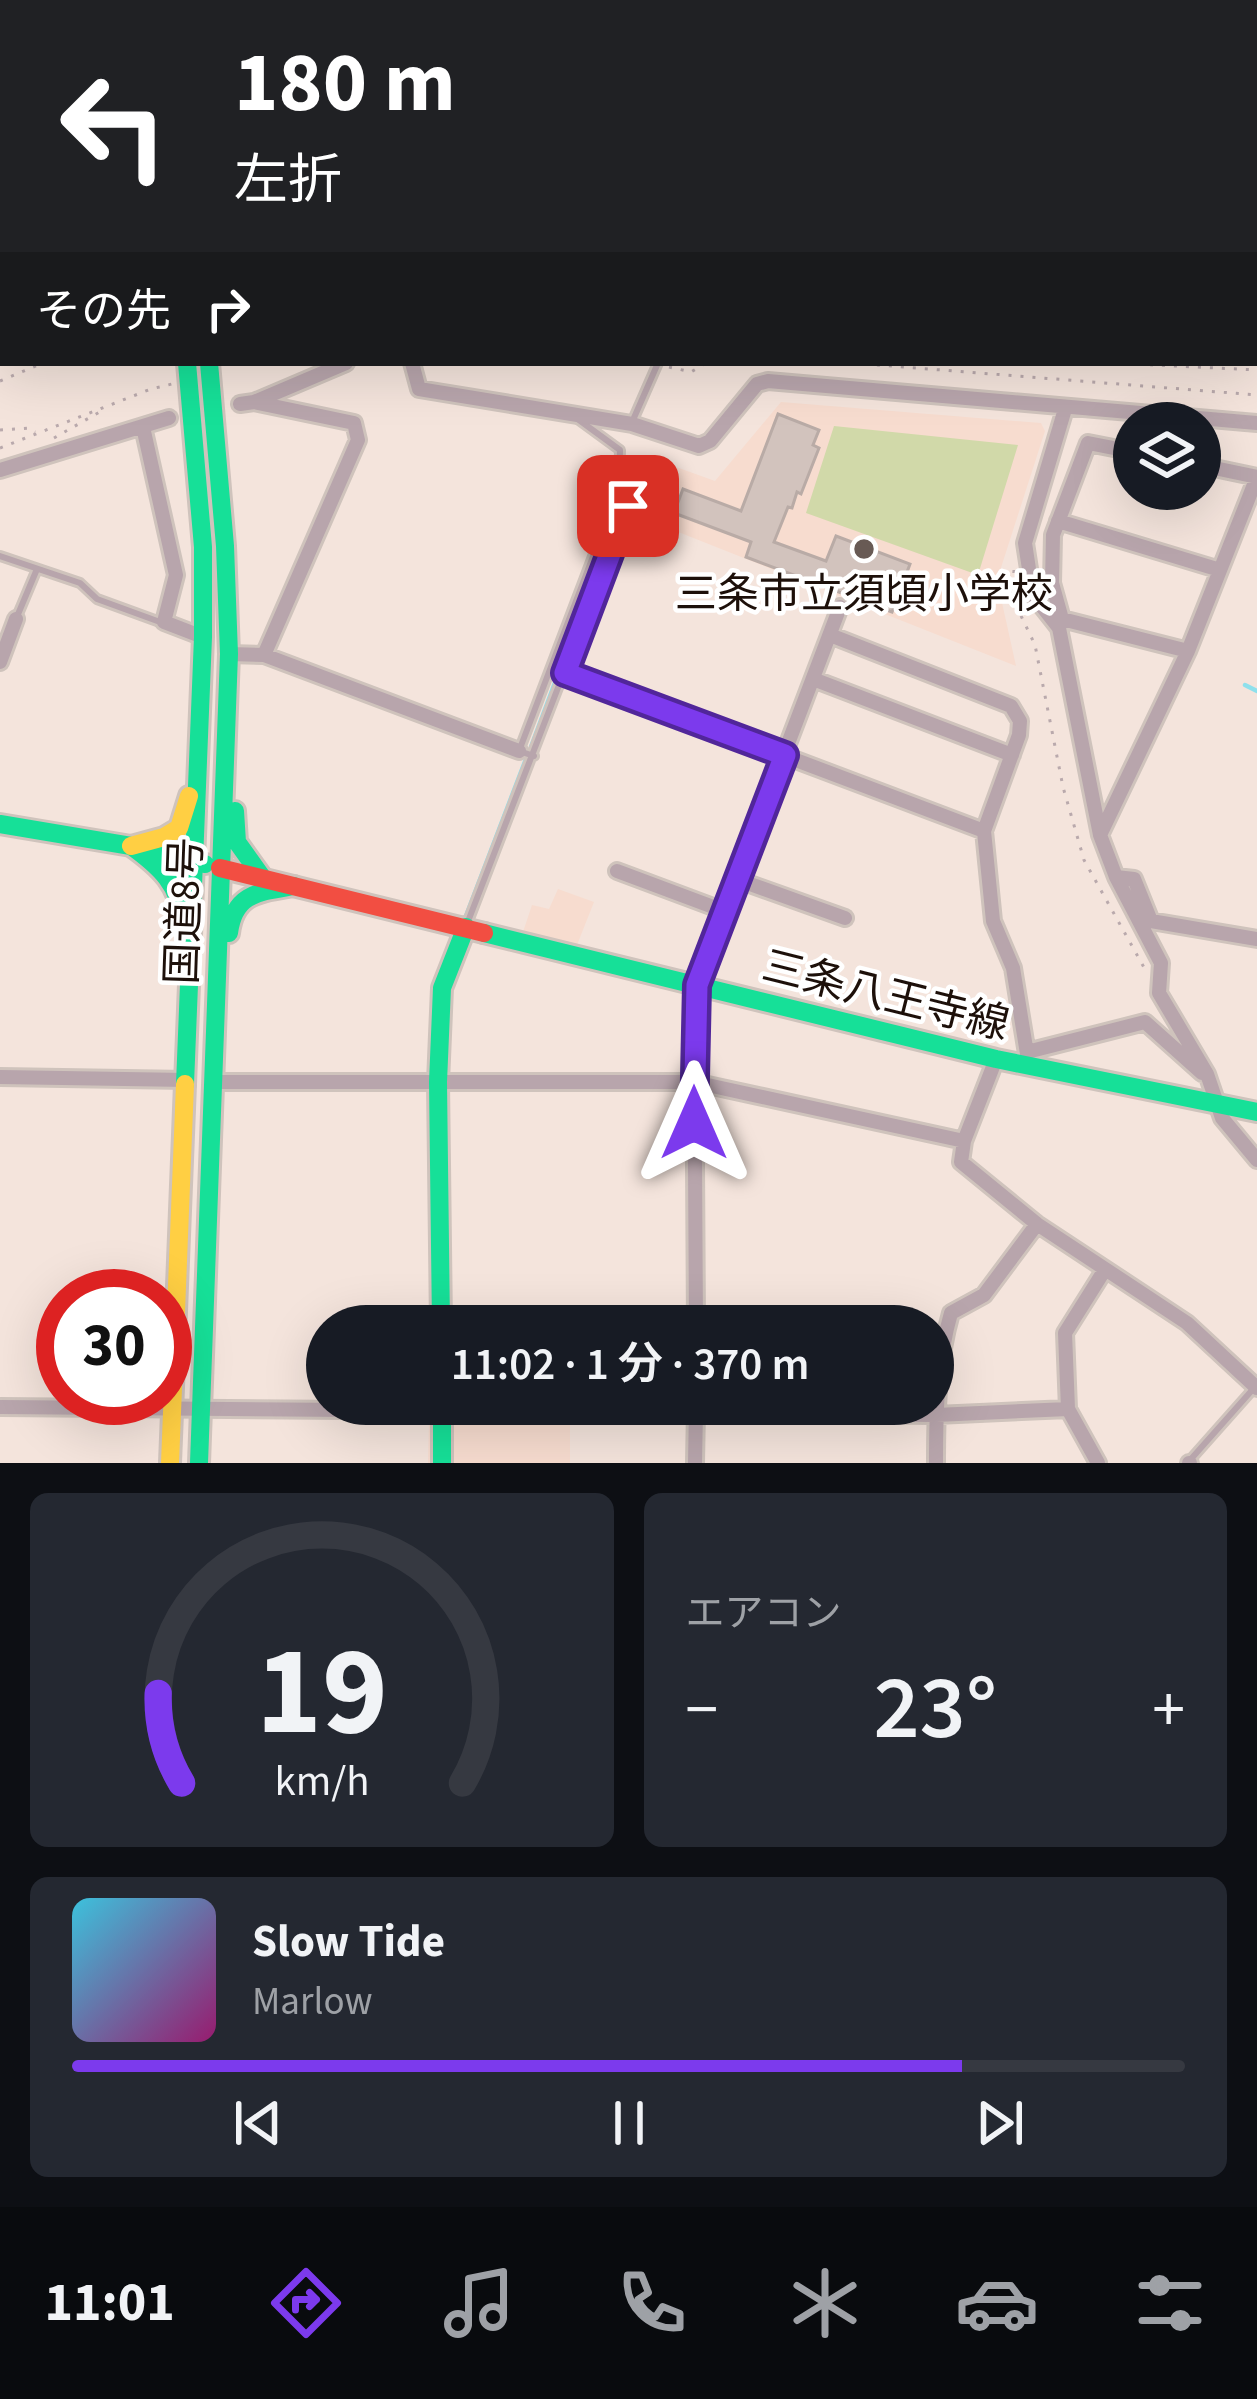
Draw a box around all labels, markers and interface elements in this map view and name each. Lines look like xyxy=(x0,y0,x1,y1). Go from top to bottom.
text: 180 m xyxy=(234,24,456,144)
icon: left xyxy=(36,48,192,204)
text: 左折 xyxy=(234,143,342,220)
icon: right xyxy=(195,276,261,342)
text: その先 xyxy=(36,280,171,344)
map controls xyxy=(1113,402,1221,510)
button: layers xyxy=(1113,402,1221,510)
pin xyxy=(577,455,679,557)
icon: arrive xyxy=(595,473,661,539)
marker: 三条市立須頃小学校 xyxy=(851,536,877,562)
place label: 三条市立須頃小学校 xyxy=(675,565,1053,625)
street label: 国道8号 xyxy=(152,837,218,986)
street label: 三条八王寺線 xyxy=(756,936,1015,1056)
position arrow xyxy=(631,1060,757,1186)
speed limit sign: 30 xyxy=(36,1269,192,1425)
text: 11:02 · 1 分 · 370 m xyxy=(451,1333,809,1397)
text: エアコン xyxy=(686,1586,842,1642)
text: 19 xyxy=(256,1604,388,1782)
text: 23° xyxy=(873,1645,997,1773)
text: − xyxy=(686,1663,718,1757)
text: + xyxy=(1152,1663,1185,1757)
text: km/h xyxy=(274,1751,369,1812)
text: Slow Tide xyxy=(252,1910,445,1974)
text: Marlow xyxy=(252,1974,373,2030)
icon: previous xyxy=(225,2090,291,2156)
icon: pause xyxy=(596,2090,662,2156)
icon: next xyxy=(967,2090,1033,2156)
icon: directions xyxy=(264,2261,348,2345)
icon: music xyxy=(437,2261,521,2345)
icon: phone xyxy=(610,2261,694,2345)
icon: climate xyxy=(783,2261,867,2345)
icon: car xyxy=(955,2261,1039,2345)
icon: filters xyxy=(1128,2261,1212,2345)
text: 11:01 xyxy=(44,2265,175,2342)

